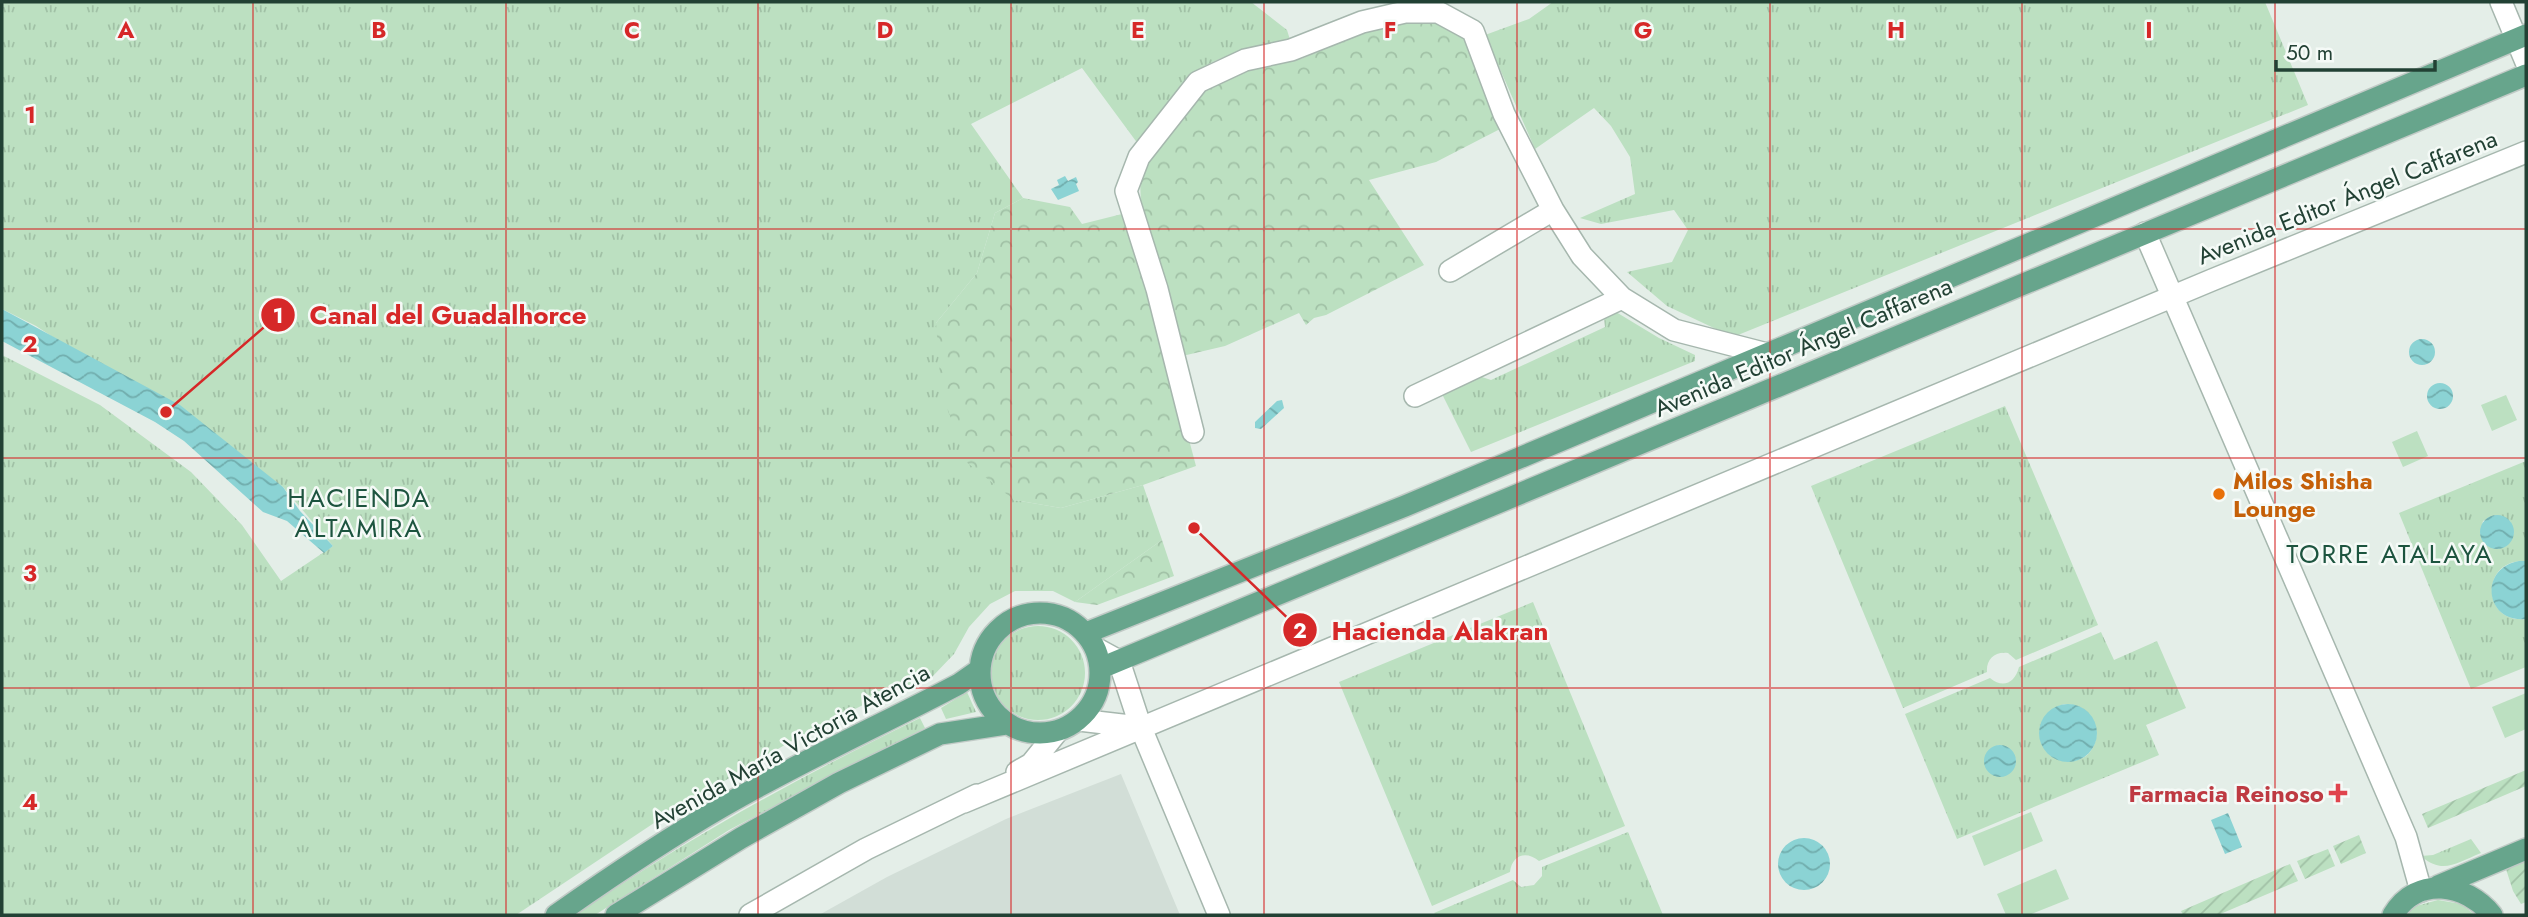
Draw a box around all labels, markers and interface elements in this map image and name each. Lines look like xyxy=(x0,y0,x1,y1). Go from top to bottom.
text: A xyxy=(117,13,135,47)
text: B xyxy=(371,13,387,47)
text: C xyxy=(624,13,640,47)
text: D xyxy=(877,13,894,47)
text: E xyxy=(1131,13,1145,47)
text: F xyxy=(1384,13,1396,47)
text: G xyxy=(1634,13,1652,47)
text: H xyxy=(1887,13,1905,47)
text: I xyxy=(2145,13,2153,47)
scale bar xyxy=(2276,28,2435,72)
text: 50 m xyxy=(2286,38,2333,68)
text: 1 xyxy=(24,98,36,132)
street label: Avenida Editor Ángel Caffarena xyxy=(2192,121,2502,273)
street label: Avenida Editor Ángel Caffarena xyxy=(1649,268,1957,426)
callout: Canal del Guadalhorce xyxy=(260,292,600,339)
text: Canal del Guadalhorce xyxy=(309,296,587,334)
text: 1 xyxy=(273,301,283,331)
text: 2 xyxy=(22,327,38,361)
place label: Milos Shisha Lounge xyxy=(2233,463,2373,526)
district label: HACIENDA ALTAMIRA xyxy=(287,479,431,547)
marker: Milos Shisha Lounge xyxy=(2211,486,2227,502)
district label: TORRE ATALAYA xyxy=(2286,535,2494,573)
text: 3 xyxy=(23,556,37,590)
callout: Hacienda Alakran xyxy=(1282,607,1562,654)
text: Hacienda Alakran xyxy=(1332,612,1548,650)
text: 2 xyxy=(1293,616,1307,646)
street label: Avenida María Victoria Atencia xyxy=(644,655,936,837)
place label: Farmacia Reinoso xyxy=(2128,776,2324,811)
text: 4 xyxy=(22,785,38,819)
marker: Farmacia Reinoso xyxy=(2330,785,2346,801)

